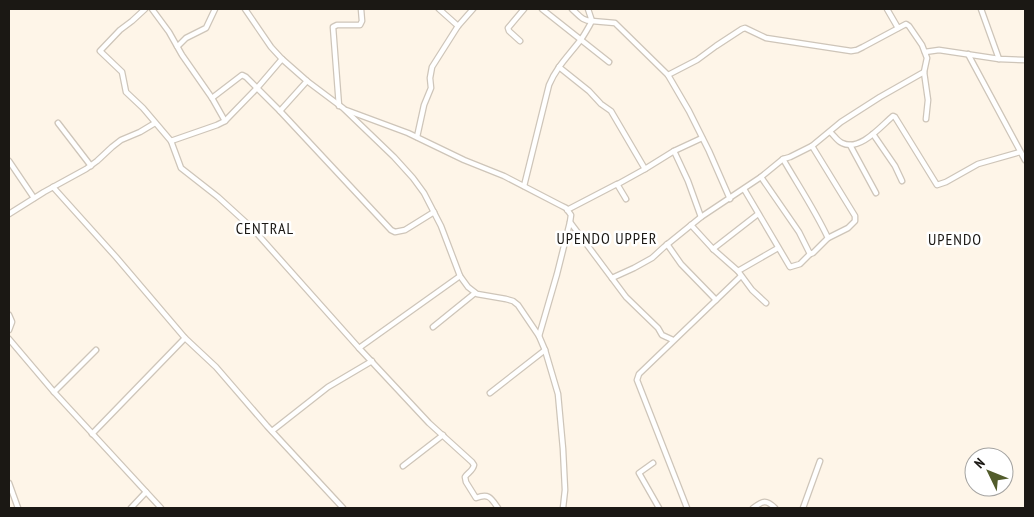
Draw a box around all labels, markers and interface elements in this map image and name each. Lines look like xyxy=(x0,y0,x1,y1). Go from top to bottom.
district label: CENTRAL xyxy=(236,218,294,238)
district label: UPENDO UPPER xyxy=(557,228,657,248)
district label: UPENDO xyxy=(928,229,982,249)
north arrow xyxy=(964,447,1014,497)
text: N xyxy=(970,454,989,472)

